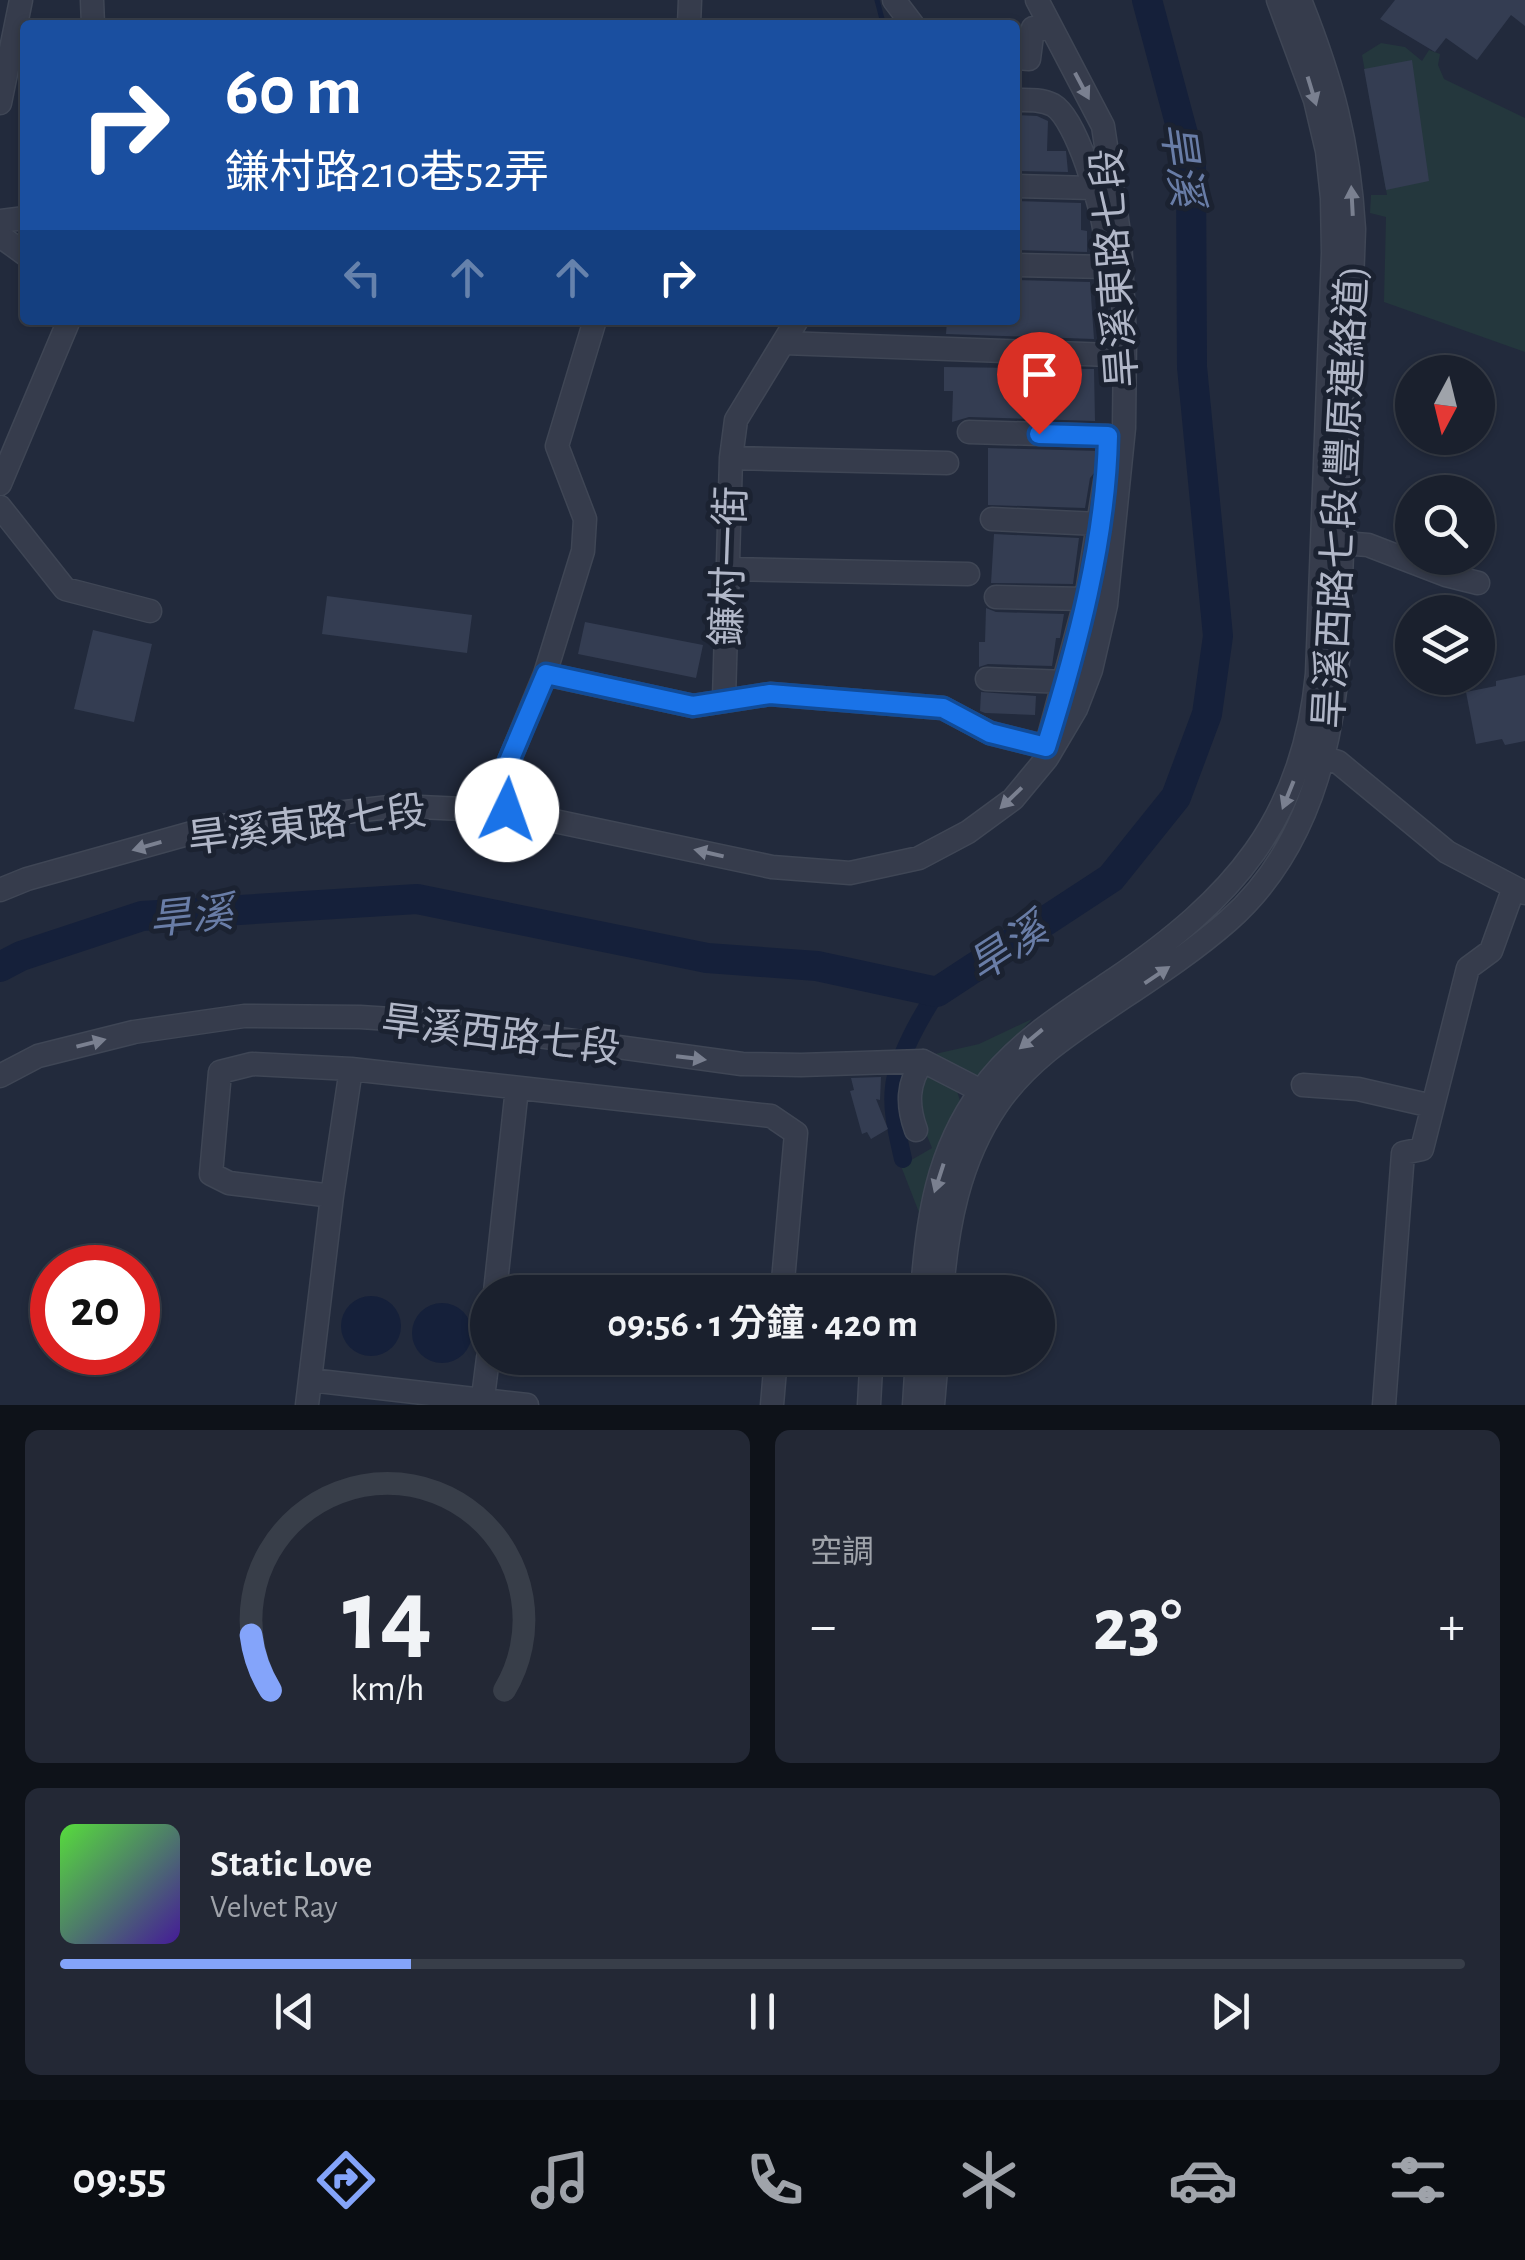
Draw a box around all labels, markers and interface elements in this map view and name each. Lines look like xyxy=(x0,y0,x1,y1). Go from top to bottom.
text: 60 m xyxy=(225,57,362,127)
icon: right xyxy=(60,60,190,190)
one-way arrow xyxy=(1073,72,1090,101)
one-way arrow xyxy=(1305,77,1320,107)
water label: 旱溪 xyxy=(1154,119,1210,214)
street label: 旱溪東路七段 xyxy=(1086,147,1144,389)
text: 鎌村路210巷52弄 xyxy=(225,151,549,196)
one-way arrow xyxy=(1344,184,1360,216)
icon: left xyxy=(335,250,390,305)
icon: ahead xyxy=(440,250,495,305)
icon: ahead xyxy=(545,250,600,305)
icon: right xyxy=(650,250,705,305)
street label: 旱溪西路七段(豐原連絡道) xyxy=(1308,264,1374,730)
pin xyxy=(997,332,1082,435)
icon: arrive xyxy=(1012,347,1067,402)
north arrow xyxy=(1395,355,1495,455)
map controls xyxy=(1395,355,1495,695)
button: search xyxy=(1395,475,1495,575)
street label: 鐮村一街 xyxy=(705,485,753,647)
button: layers xyxy=(1395,595,1495,695)
position arrow xyxy=(455,758,559,862)
one-way arrow xyxy=(1280,780,1296,810)
one-way arrow xyxy=(1000,786,1024,809)
street label: 旱溪東路七段 xyxy=(185,790,429,860)
one-way arrow xyxy=(131,839,162,854)
one-way arrow xyxy=(693,844,724,860)
water label: 旱溪 xyxy=(147,889,240,942)
water label: 旱溪 xyxy=(960,904,1059,989)
one-way arrow xyxy=(1143,966,1170,985)
street label: 旱溪西路七段 xyxy=(379,1000,623,1070)
one-way arrow xyxy=(1019,1028,1044,1050)
one-way arrow xyxy=(76,1035,107,1050)
one-way arrow xyxy=(676,1050,707,1066)
one-way arrow xyxy=(930,1163,945,1193)
speed limit sign: 20 xyxy=(30,1245,160,1375)
text: 09:56 · 1 分鐘 · 420 m xyxy=(607,1306,918,1344)
text: 空調 xyxy=(810,1536,874,1568)
text: 14 xyxy=(343,1565,432,1669)
text: 23° xyxy=(1093,1589,1182,1664)
text: − xyxy=(810,1599,836,1654)
text: + xyxy=(1439,1599,1465,1654)
text: km/h xyxy=(351,1671,424,1707)
text: Static Love xyxy=(210,1846,372,1884)
text: Velvet Ray xyxy=(210,1891,338,1923)
icon: previous xyxy=(267,1984,322,2039)
icon: pause xyxy=(735,1984,790,2039)
icon: next xyxy=(1203,1984,1258,2039)
icon: directions xyxy=(311,2145,381,2215)
icon: music xyxy=(525,2145,595,2215)
icon: phone xyxy=(740,2145,810,2215)
icon: climate xyxy=(954,2145,1024,2215)
icon: car xyxy=(1168,2145,1238,2215)
icon: filters xyxy=(1383,2145,1453,2215)
text: 09:55 xyxy=(72,2157,167,2202)

